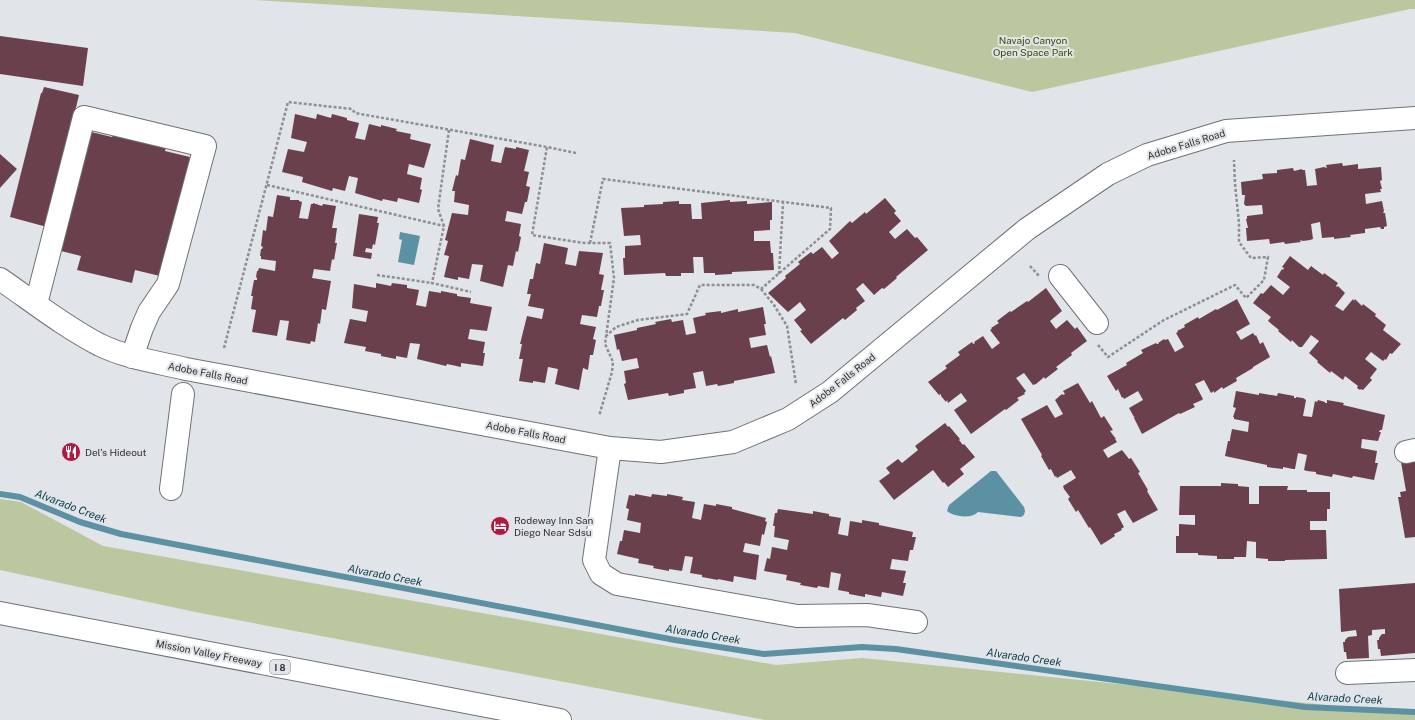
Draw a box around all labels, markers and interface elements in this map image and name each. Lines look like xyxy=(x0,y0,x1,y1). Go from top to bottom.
park label: Navajo Canyon Open Space Park xyxy=(993,34,1073,58)
street label: Adobe Falls Road xyxy=(1146,126,1226,162)
street label: Adobe Falls Road xyxy=(806,350,878,410)
street label: Adobe Falls Road xyxy=(167,359,249,387)
street label: Adobe Falls Road xyxy=(485,418,567,446)
restaurant icon: Del’s Hideout xyxy=(60,441,82,463)
place label: Del’s Hideout xyxy=(85,446,147,458)
water label: Alvarado Creek xyxy=(34,487,108,525)
place label: Rodeway Inn San Diego Near Sdsu xyxy=(514,514,594,538)
hotel icon: Rodeway Inn San Diego Near Sdsu xyxy=(489,515,511,537)
water label: Alvarado Creek xyxy=(347,562,423,588)
water label: Alvarado Creek xyxy=(665,622,741,646)
street label: Mission Valley Freeway xyxy=(155,637,264,669)
water label: Alvarado Creek xyxy=(986,646,1062,668)
road number: I 8 xyxy=(270,660,290,674)
water label: Alvarado Creek xyxy=(1307,690,1383,706)

